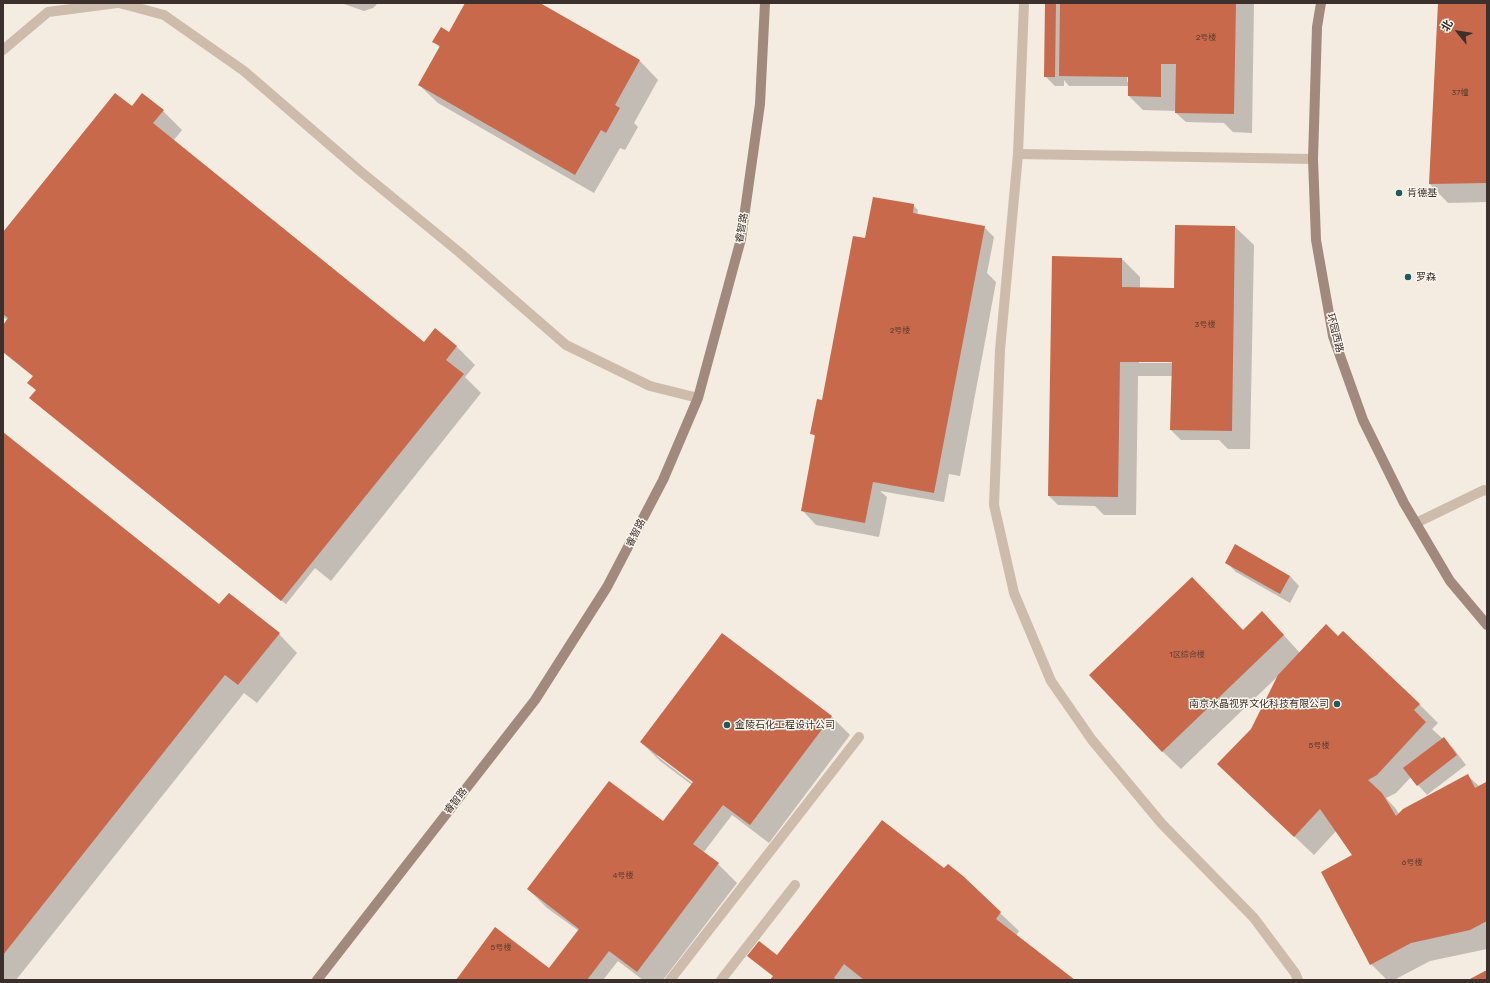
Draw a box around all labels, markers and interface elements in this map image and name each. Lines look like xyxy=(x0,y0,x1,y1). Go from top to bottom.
north arrow xyxy=(1438,12,1478,52)
text: 北 xyxy=(1439,18,1456,34)
house number: 2号楼 xyxy=(1196,33,1216,43)
house number: 37幢 xyxy=(1452,88,1468,98)
place label: 肯德基 xyxy=(1407,187,1437,199)
marker: 肯德基 xyxy=(1394,188,1404,198)
street label: 睿智路 xyxy=(733,212,751,244)
place label: 罗森 xyxy=(1416,271,1436,283)
marker: 罗森 xyxy=(1403,272,1413,282)
street label: 环园西路 xyxy=(1324,312,1346,354)
house number: 3号楼 xyxy=(1195,320,1215,330)
house number: 2号楼 xyxy=(890,326,910,336)
street label: 睿智路 xyxy=(624,517,648,549)
house number: 1区综合楼 xyxy=(1169,650,1205,660)
place label: 南京水晶视界文化科技有限公司 xyxy=(1189,698,1329,710)
marker: 南京水晶视界文化科技有限公司 xyxy=(1332,699,1342,709)
place label: 金陵石化工程设计公司 xyxy=(735,719,835,731)
marker: 金陵石化工程设计公司 xyxy=(722,720,732,730)
house number: 5号楼 xyxy=(1309,741,1329,751)
street label: 睿智路 xyxy=(442,785,470,817)
house number: 6号楼 xyxy=(1402,858,1422,868)
house number: 4号楼 xyxy=(613,871,633,881)
house number: 5号楼 xyxy=(491,943,511,953)

